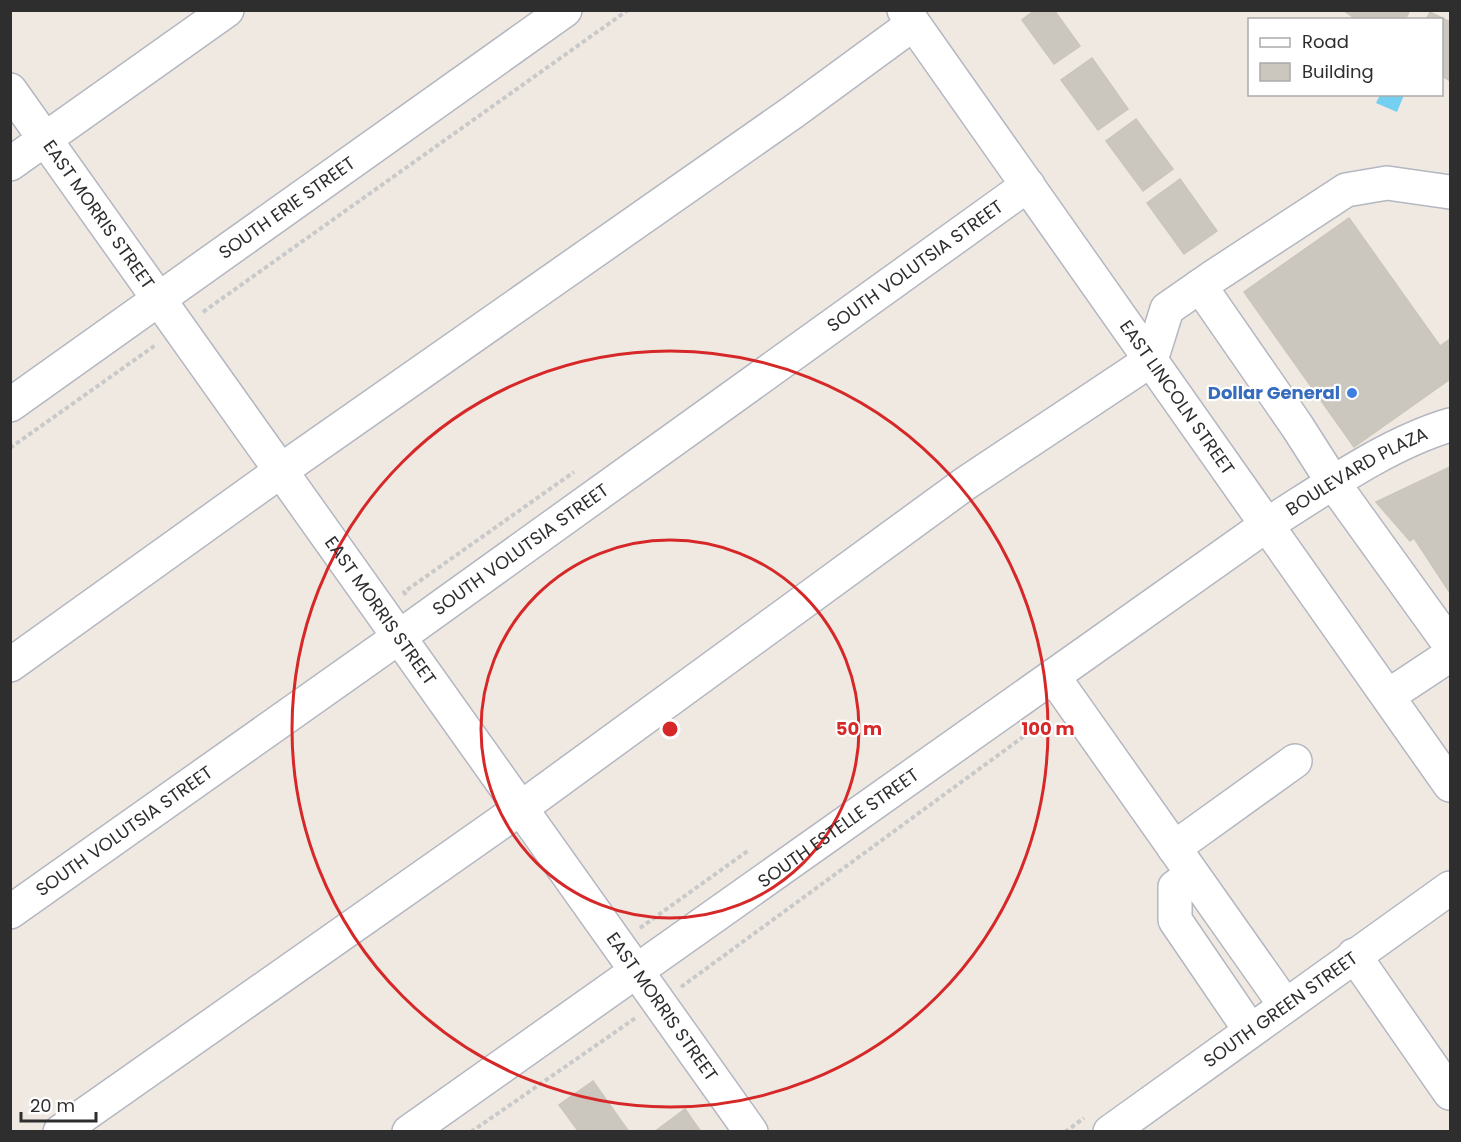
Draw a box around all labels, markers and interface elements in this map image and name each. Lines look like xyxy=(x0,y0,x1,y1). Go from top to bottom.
legend xyxy=(1248,18,1443,96)
text: Road xyxy=(1302,29,1349,54)
text: Building xyxy=(1302,59,1374,84)
street label: EAST MORRIS STREET xyxy=(37,135,161,294)
street label: SOUTH ERIE STREET xyxy=(213,150,360,265)
street label: SOUTH VOLUTSIA STREET xyxy=(822,194,1008,338)
street label: EAST LINCOLN STREET xyxy=(1114,315,1241,480)
place label: Dollar General xyxy=(1208,380,1340,405)
marker: Dollar General xyxy=(1345,386,1359,400)
street label: BOULEVARD PLAZA xyxy=(1281,421,1431,521)
street label: SOUTH VOLUTSIA STREET xyxy=(427,477,614,621)
street label: EAST MORRIS STREET xyxy=(319,531,442,690)
text: 50 m xyxy=(836,716,882,741)
text: 100 m xyxy=(1021,716,1075,741)
centre of rings xyxy=(660,719,680,739)
street label: SOUTH VOLUTSIA STREET xyxy=(31,759,218,902)
street label: SOUTH ESTELLE STREET xyxy=(753,762,924,893)
street label: EAST MORRIS STREET xyxy=(601,927,724,1086)
street label: SOUTH GREEN STREET xyxy=(1198,945,1363,1073)
scale bar xyxy=(21,1085,96,1123)
text: 20 m xyxy=(30,1093,75,1118)

